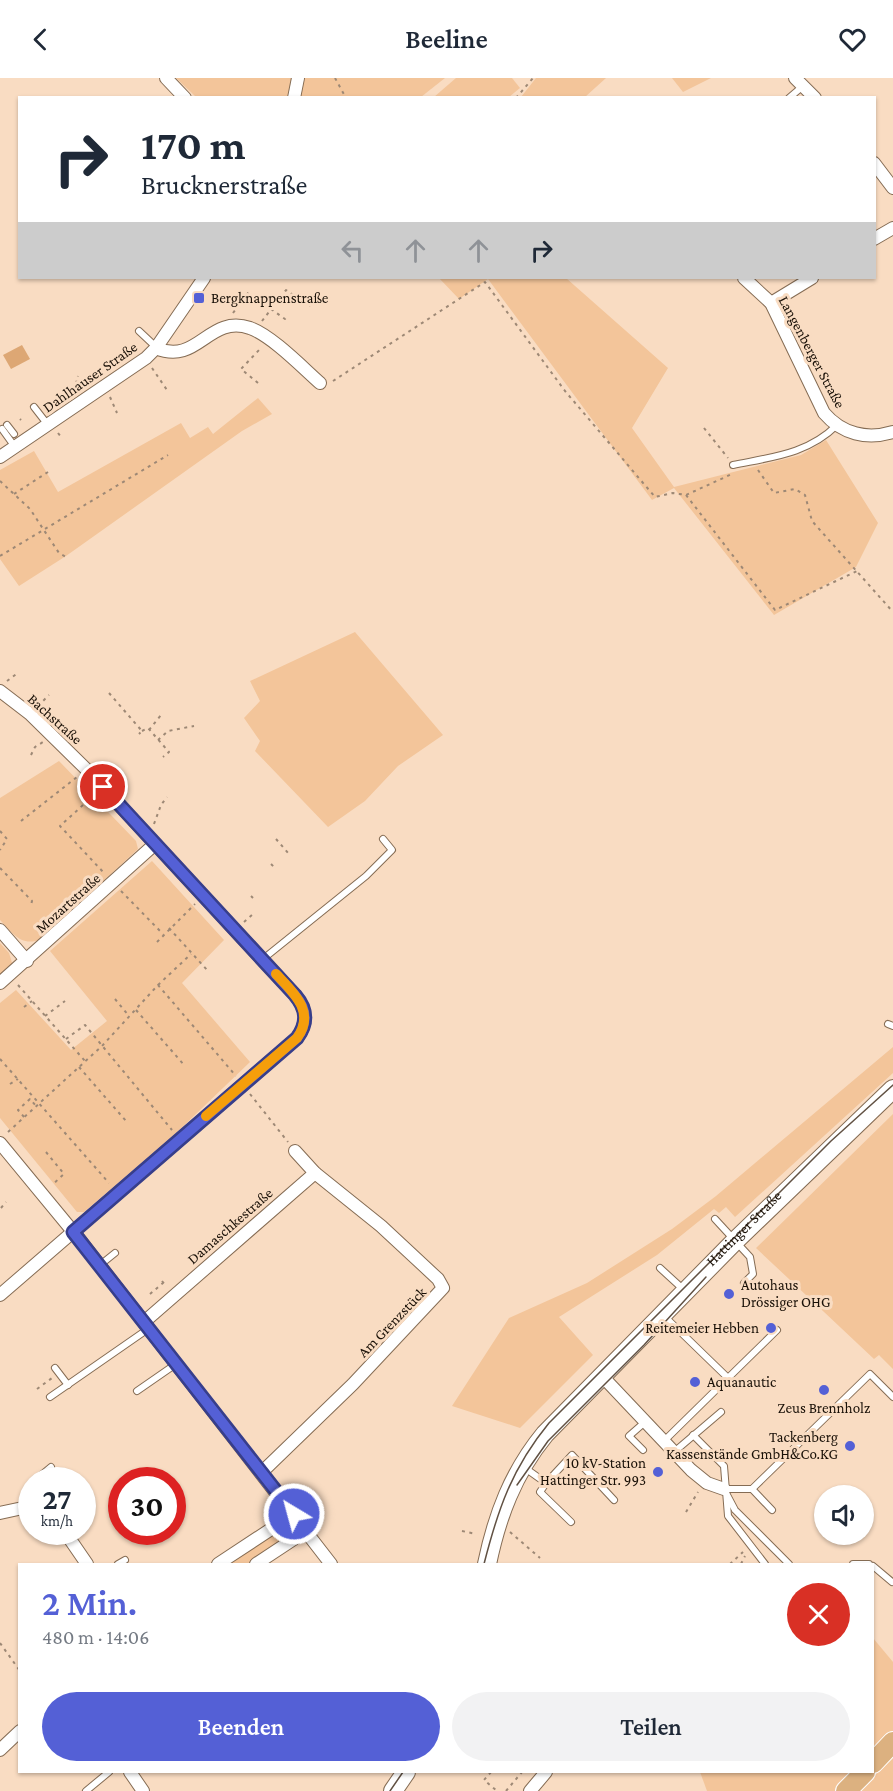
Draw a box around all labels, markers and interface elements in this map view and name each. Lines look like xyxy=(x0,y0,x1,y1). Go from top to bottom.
icon: back xyxy=(24,23,57,56)
icon: heart xyxy=(836,23,869,56)
text: Beeline xyxy=(405,24,488,54)
icon: right xyxy=(42,120,120,198)
text: 170 m xyxy=(141,121,246,168)
text: Brucknerstraße xyxy=(141,170,307,200)
icon: left xyxy=(336,234,369,267)
icon: ahead xyxy=(399,234,432,267)
icon: ahead xyxy=(462,234,495,267)
icon: right xyxy=(525,234,558,267)
place label: Bergknappenstraße xyxy=(211,290,329,307)
marker: Bergknappenstraße xyxy=(192,291,206,305)
street label: Langenberger Straße xyxy=(775,293,848,412)
street label: Dahlhauser Straße xyxy=(40,338,141,416)
street label: Bachstraße xyxy=(25,691,86,748)
pin xyxy=(77,761,128,812)
icon: arrive xyxy=(86,770,119,803)
street label: Mozartstraße xyxy=(33,870,104,936)
street label: Damaschkestraße xyxy=(184,1184,276,1267)
street label: Hattinger Straße xyxy=(703,1187,785,1269)
place label: Autohaus Drössiger OHG xyxy=(741,1277,830,1311)
street label: Am Grenzstück xyxy=(355,1283,430,1360)
marker: Autohaus Drössiger OHG xyxy=(722,1287,736,1301)
place label: Reitemeier Hebben xyxy=(645,1320,759,1336)
marker: Reitemeier Hebben xyxy=(764,1321,778,1335)
place label: Aquanautic xyxy=(707,1374,777,1391)
marker: Aquanautic xyxy=(688,1375,702,1389)
marker: Zeus Brennholz xyxy=(817,1383,831,1397)
place label: Zeus Brennholz xyxy=(778,1400,870,1416)
place label: Tackenberg Kassenstände GmbH&Co.KG xyxy=(666,1429,838,1462)
marker: Tackenberg Kassenstände GmbH&Co.KG xyxy=(843,1439,857,1453)
place label: 10 kV-Station Hattinger Str. 993 xyxy=(540,1455,646,1489)
marker: 10 kV-Station Hattinger Str. 993 xyxy=(651,1465,665,1479)
speed limit sign: 30 xyxy=(108,1467,186,1545)
text: 27 xyxy=(42,1482,72,1515)
position arrow xyxy=(262,1482,326,1546)
map controls xyxy=(814,1485,874,1545)
button: sound xyxy=(814,1485,874,1545)
text: km/h xyxy=(41,1513,73,1529)
text: 2 Min. xyxy=(42,1583,137,1623)
button: close xyxy=(787,1583,850,1646)
text: 480 m · 14:06 xyxy=(42,1626,149,1648)
button: Beenden xyxy=(42,1692,440,1761)
button: Teilen xyxy=(452,1692,850,1761)

